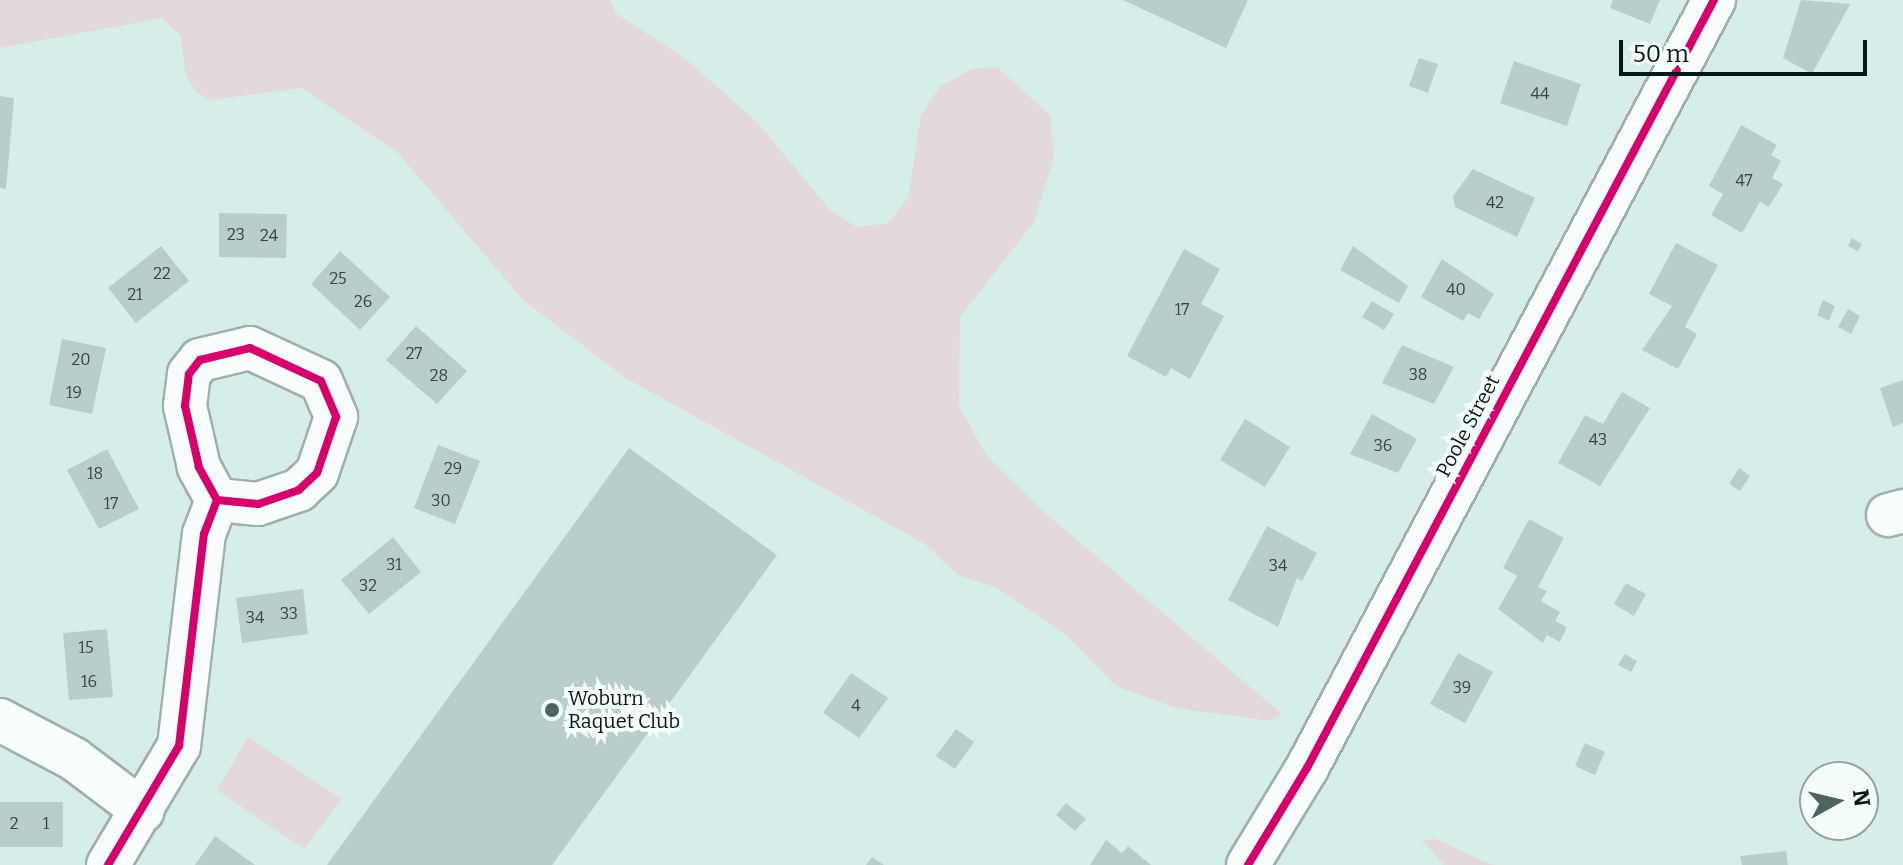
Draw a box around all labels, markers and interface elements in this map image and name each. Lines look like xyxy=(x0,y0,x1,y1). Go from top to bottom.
scale bar xyxy=(1623,24,1871,74)
text: 50 m xyxy=(1633,40,1689,68)
house number: 44 xyxy=(1531,84,1549,104)
house number: 47 xyxy=(1735,171,1753,191)
house number: 42 xyxy=(1486,193,1504,213)
house number: 23 xyxy=(227,225,245,245)
house number: 24 xyxy=(260,226,278,246)
house number: 22 xyxy=(153,264,171,284)
house number: 25 xyxy=(329,269,347,289)
house number: 40 xyxy=(1446,280,1466,300)
house number: 21 xyxy=(127,285,143,305)
house number: 26 xyxy=(354,292,372,312)
house number: 17 xyxy=(1175,300,1189,320)
house number: 27 xyxy=(406,344,422,364)
house number: 20 xyxy=(72,350,90,370)
house number: 38 xyxy=(1409,365,1427,385)
house number: 28 xyxy=(430,366,448,386)
street label: Poole Street xyxy=(1431,371,1505,481)
house number: 19 xyxy=(66,383,82,403)
house number: 43 xyxy=(1589,430,1607,450)
house number: 36 xyxy=(1374,436,1392,456)
house number: 29 xyxy=(444,459,462,479)
house number: 18 xyxy=(87,464,103,484)
house number: 30 xyxy=(431,491,451,511)
house number: 17 xyxy=(104,494,118,514)
house number: 31 xyxy=(386,555,402,575)
house number: 34 xyxy=(1269,556,1287,576)
house number: 32 xyxy=(359,576,377,596)
house number: 33 xyxy=(280,604,298,624)
house number: 34 xyxy=(246,608,264,628)
house number: 15 xyxy=(78,638,94,658)
house number: 16 xyxy=(81,672,97,692)
house number: 39 xyxy=(1453,678,1471,698)
place label: Woburn Raquet Club xyxy=(568,686,680,733)
house number: 4 xyxy=(851,696,861,716)
marker: Woburn Raquet Club xyxy=(543,701,561,719)
north arrow xyxy=(1799,761,1879,841)
text: N xyxy=(1847,788,1876,808)
house number: 2 xyxy=(10,814,18,834)
house number: 1 xyxy=(43,814,49,834)

